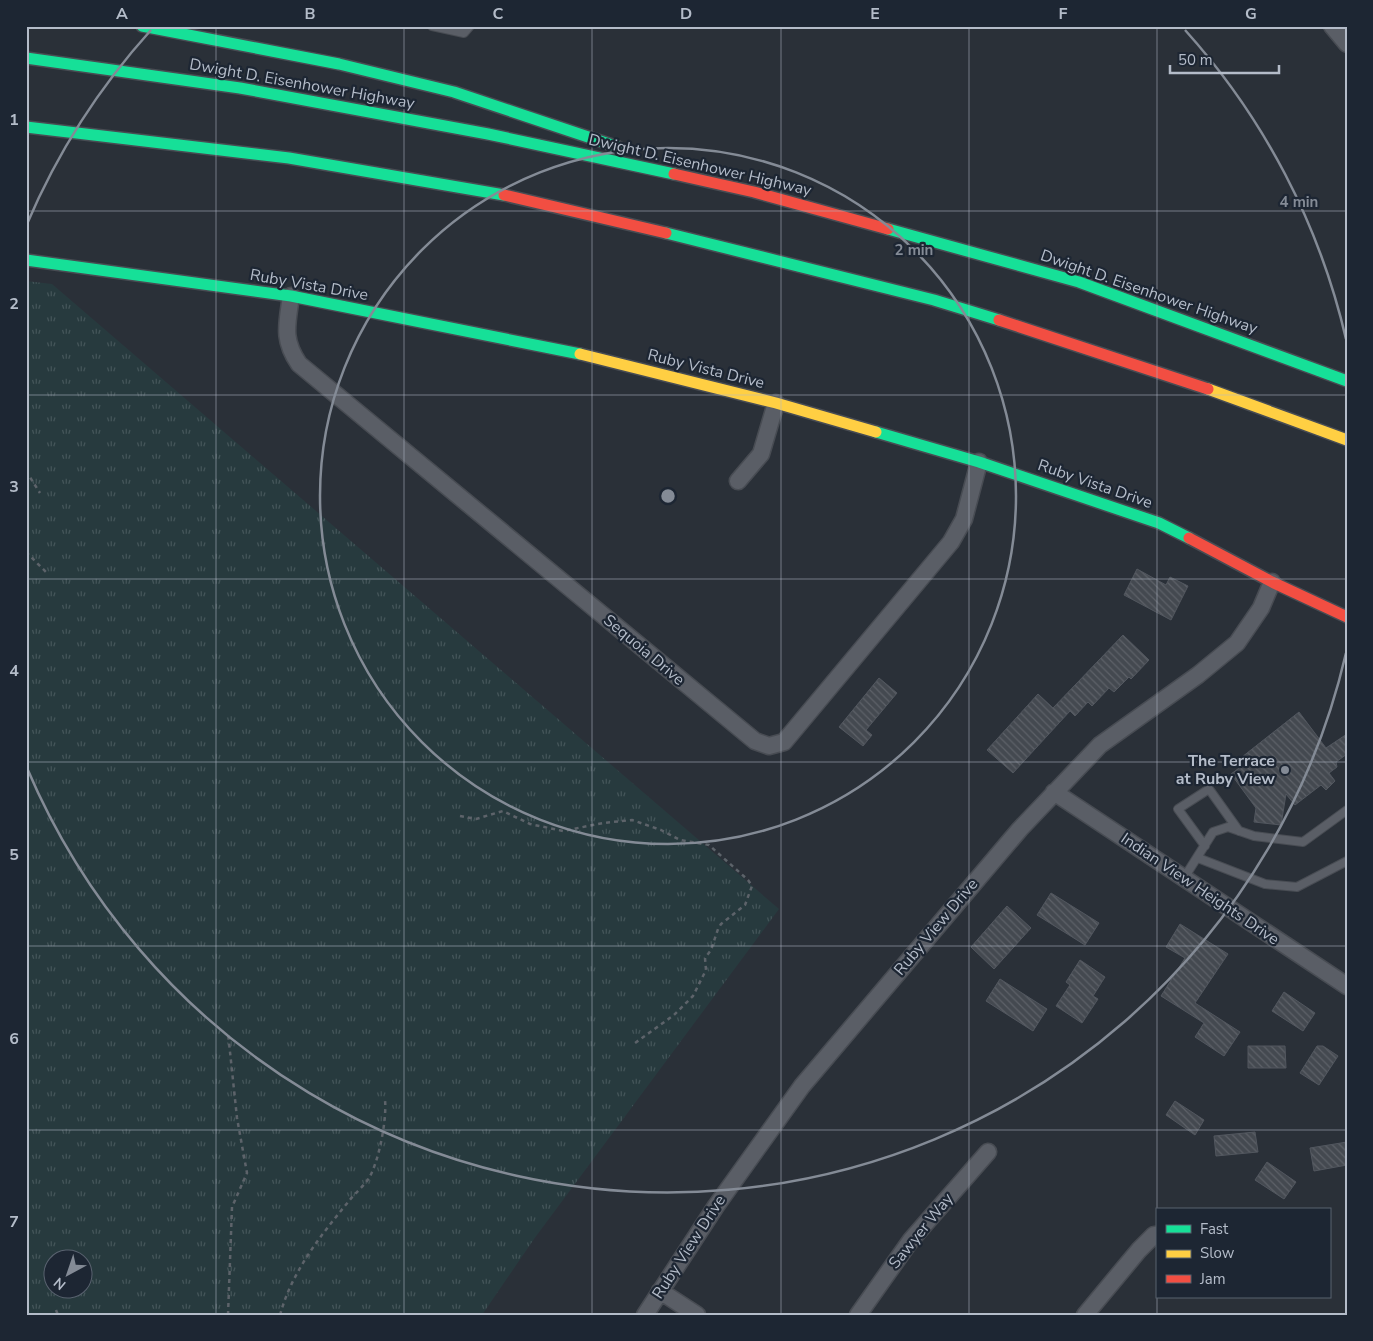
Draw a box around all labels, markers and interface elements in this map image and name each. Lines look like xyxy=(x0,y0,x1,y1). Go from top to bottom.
text: A xyxy=(116,3,128,25)
text: B xyxy=(304,3,316,25)
text: C xyxy=(493,3,504,25)
text: D xyxy=(680,3,692,25)
text: E xyxy=(870,3,880,25)
text: F xyxy=(1059,3,1068,25)
text: G xyxy=(1245,3,1257,25)
scale bar xyxy=(1170,42,1279,74)
text: 50 m xyxy=(1178,50,1213,70)
street label: Dwight D. Eisenhower Highway xyxy=(188,53,417,115)
text: 1 xyxy=(9,109,19,131)
street label: Dwight D. Eisenhower Highway xyxy=(586,129,814,202)
text: 4 min xyxy=(1280,192,1318,212)
text: 2 min xyxy=(895,240,933,260)
street label: Dwight D. Eisenhower Highway xyxy=(1037,244,1261,340)
street label: Ruby Vista Drive xyxy=(248,264,370,306)
text: 2 xyxy=(9,293,19,315)
street label: Ruby Vista Drive xyxy=(645,344,767,394)
street label: Ruby Vista Drive xyxy=(1035,454,1155,514)
text: 3 xyxy=(9,476,19,498)
centre of rings xyxy=(659,487,677,505)
street label: Sequoia Drive xyxy=(599,609,689,691)
text: 4 xyxy=(9,660,19,682)
place label: The Terrace at Ruby View xyxy=(1176,750,1275,790)
marker: The Terrace at Ruby View xyxy=(1279,764,1291,776)
street label: Indian View Heights Drive xyxy=(1116,828,1284,950)
text: 5 xyxy=(9,844,19,866)
street label: Ruby View Drive xyxy=(889,874,983,980)
text: 6 xyxy=(9,1028,19,1050)
street label: Sawyer Way xyxy=(884,1188,959,1274)
street label: Ruby View Drive xyxy=(647,1191,731,1303)
legend xyxy=(1156,1208,1330,1298)
text: 7 xyxy=(9,1211,19,1233)
text: Fast xyxy=(1200,1219,1229,1239)
text: Slow xyxy=(1200,1243,1235,1263)
north arrow xyxy=(42,1248,92,1298)
text: Jam xyxy=(1199,1269,1226,1289)
text: N xyxy=(50,1273,70,1294)

